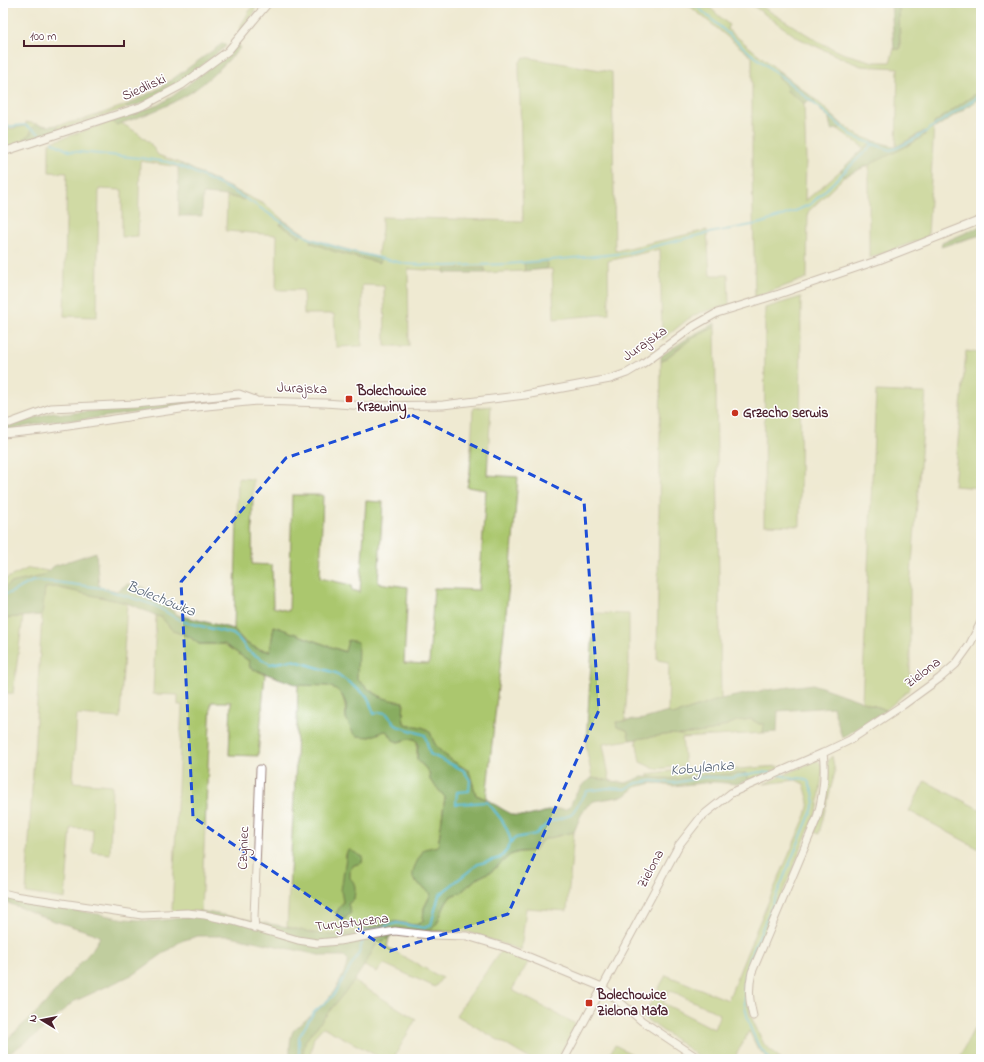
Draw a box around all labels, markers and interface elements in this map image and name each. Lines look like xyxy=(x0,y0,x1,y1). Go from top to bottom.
scale bar xyxy=(24,22,124,48)
text: 100 m xyxy=(30,28,57,46)
street label: Siedliski xyxy=(119,69,169,107)
street label: Jurajska xyxy=(618,321,672,367)
street label: Jurajska xyxy=(276,378,328,400)
place label: Bolechowice Krzewiny xyxy=(356,381,427,420)
marker: Bolechowice Krzewiny xyxy=(344,394,354,404)
place label: Grzecho serwis xyxy=(743,403,828,424)
marker: Grzecho serwis xyxy=(730,408,740,418)
water label: Bolechówka xyxy=(123,575,200,623)
street label: Zielona xyxy=(900,652,946,694)
water label: Kobylanka xyxy=(669,754,736,783)
street label: Czyniec xyxy=(233,825,256,870)
street label: Zielona xyxy=(632,846,670,892)
street label: Turystyczna xyxy=(314,908,390,939)
place label: Bolechowice Zielona Mała xyxy=(596,985,669,1022)
marker: Bolechowice Zielona Mała xyxy=(584,998,594,1008)
north arrow xyxy=(22,1000,62,1040)
text: N xyxy=(25,1013,42,1023)

